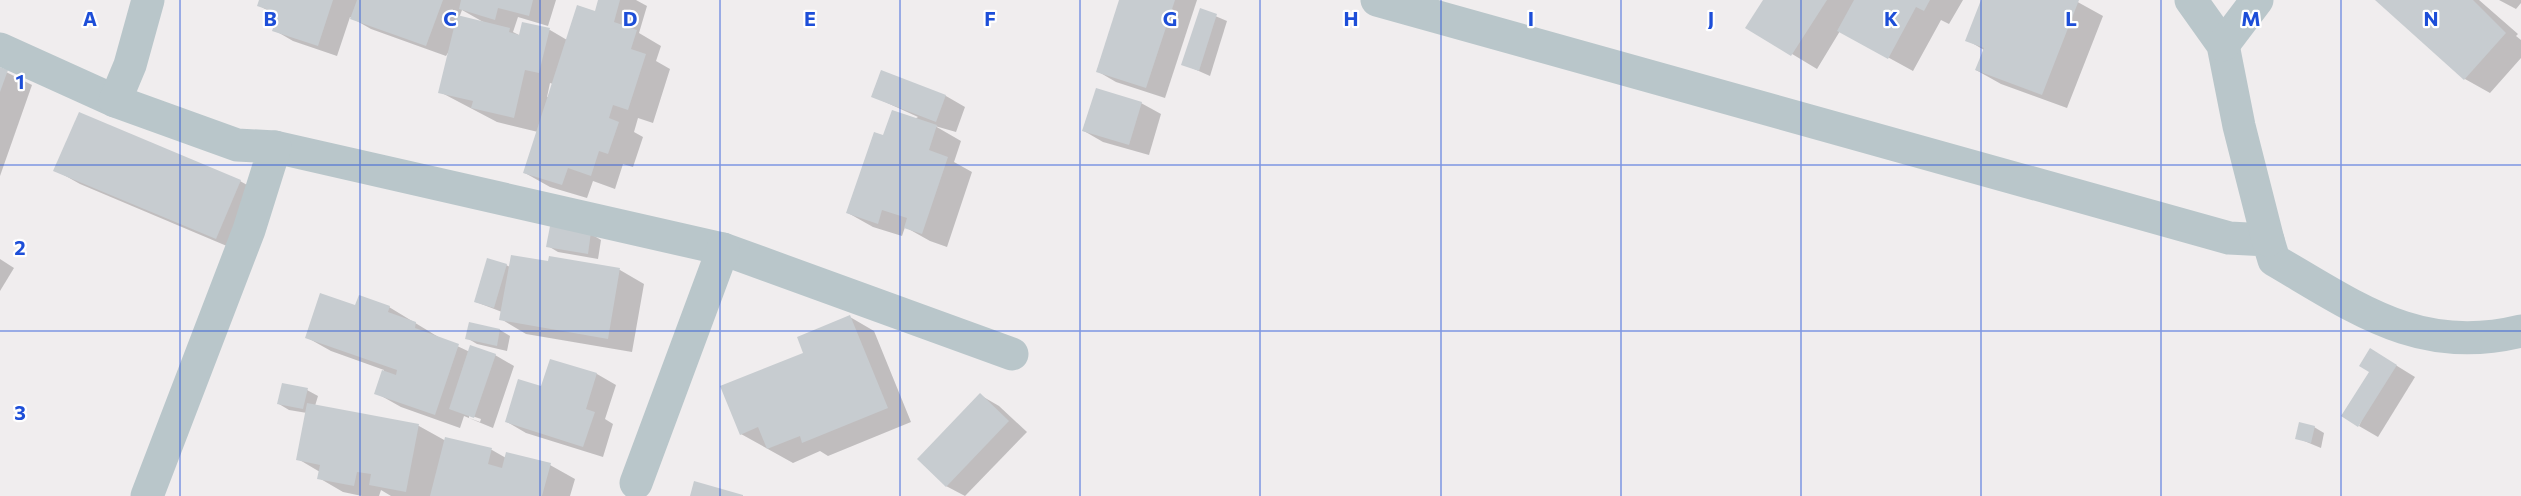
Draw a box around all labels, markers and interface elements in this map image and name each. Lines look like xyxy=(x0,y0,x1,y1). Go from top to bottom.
text: A xyxy=(83,6,97,30)
text: B xyxy=(263,6,277,30)
text: C xyxy=(443,6,457,30)
text: D xyxy=(623,6,637,30)
text: E xyxy=(804,6,816,30)
text: F xyxy=(984,6,996,30)
text: G xyxy=(1163,6,1177,30)
text: H xyxy=(1344,6,1359,30)
text: I xyxy=(1528,6,1534,30)
text: J xyxy=(1708,6,1714,30)
text: K xyxy=(1884,6,1898,30)
text: L xyxy=(2065,6,2077,30)
text: M xyxy=(2241,6,2261,30)
text: N xyxy=(2424,6,2439,30)
text: 1 xyxy=(15,69,25,93)
text: 2 xyxy=(14,235,26,259)
text: 3 xyxy=(14,400,26,424)

